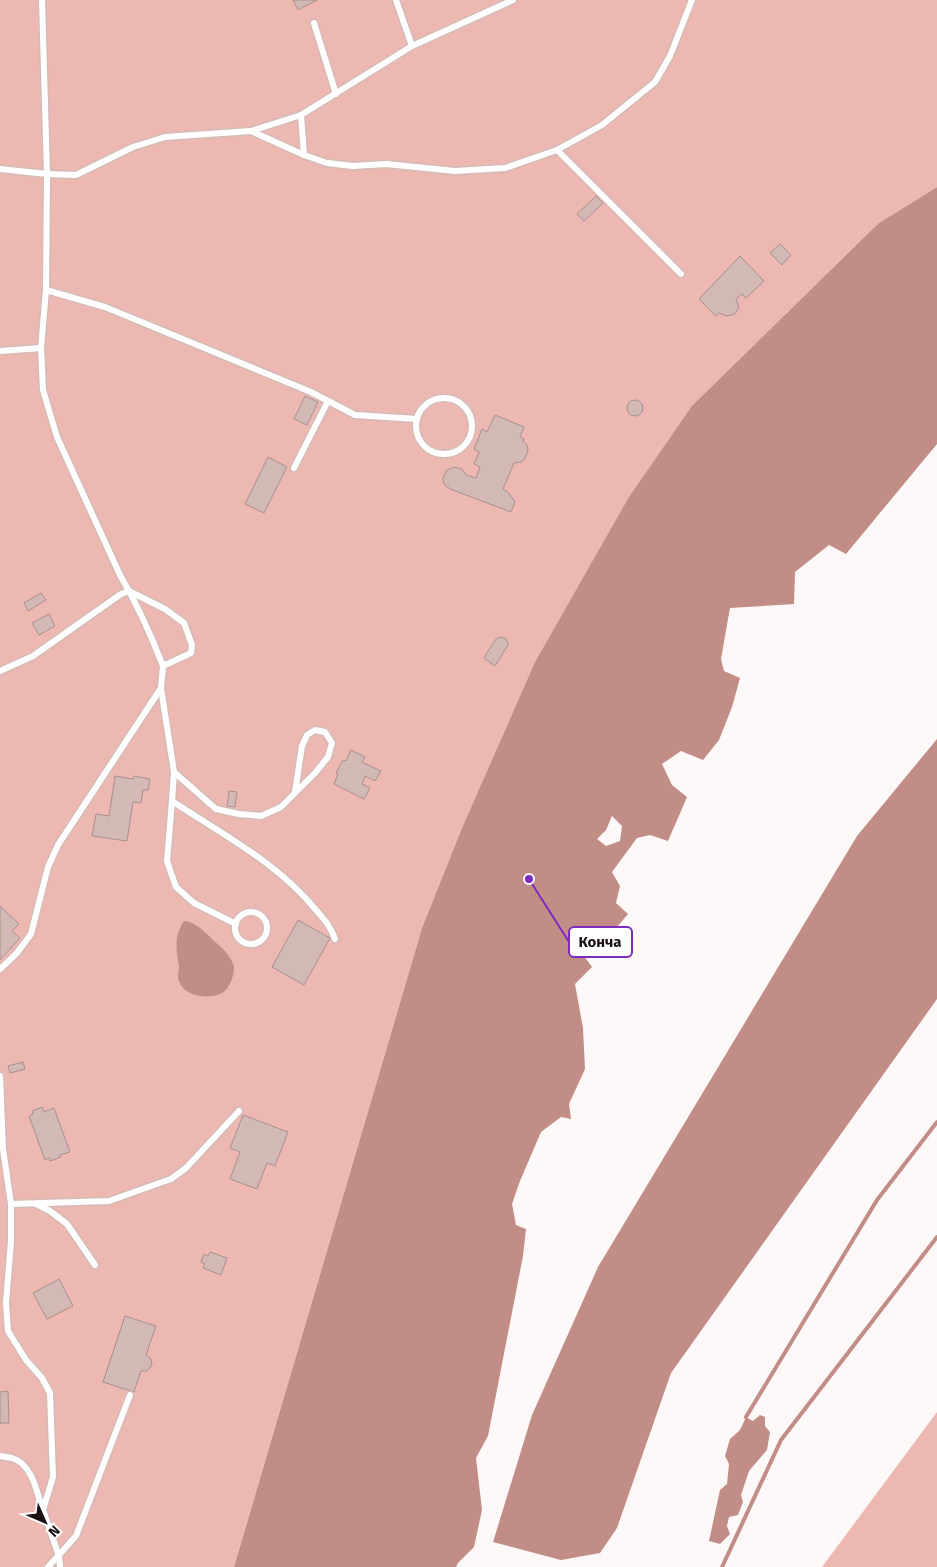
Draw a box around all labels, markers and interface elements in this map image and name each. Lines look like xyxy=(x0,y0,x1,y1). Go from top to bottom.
callout: Конча xyxy=(569,927,632,957)
text: Конча xyxy=(578,933,622,951)
north arrow xyxy=(20,1497,70,1547)
text: N xyxy=(45,1522,63,1540)

